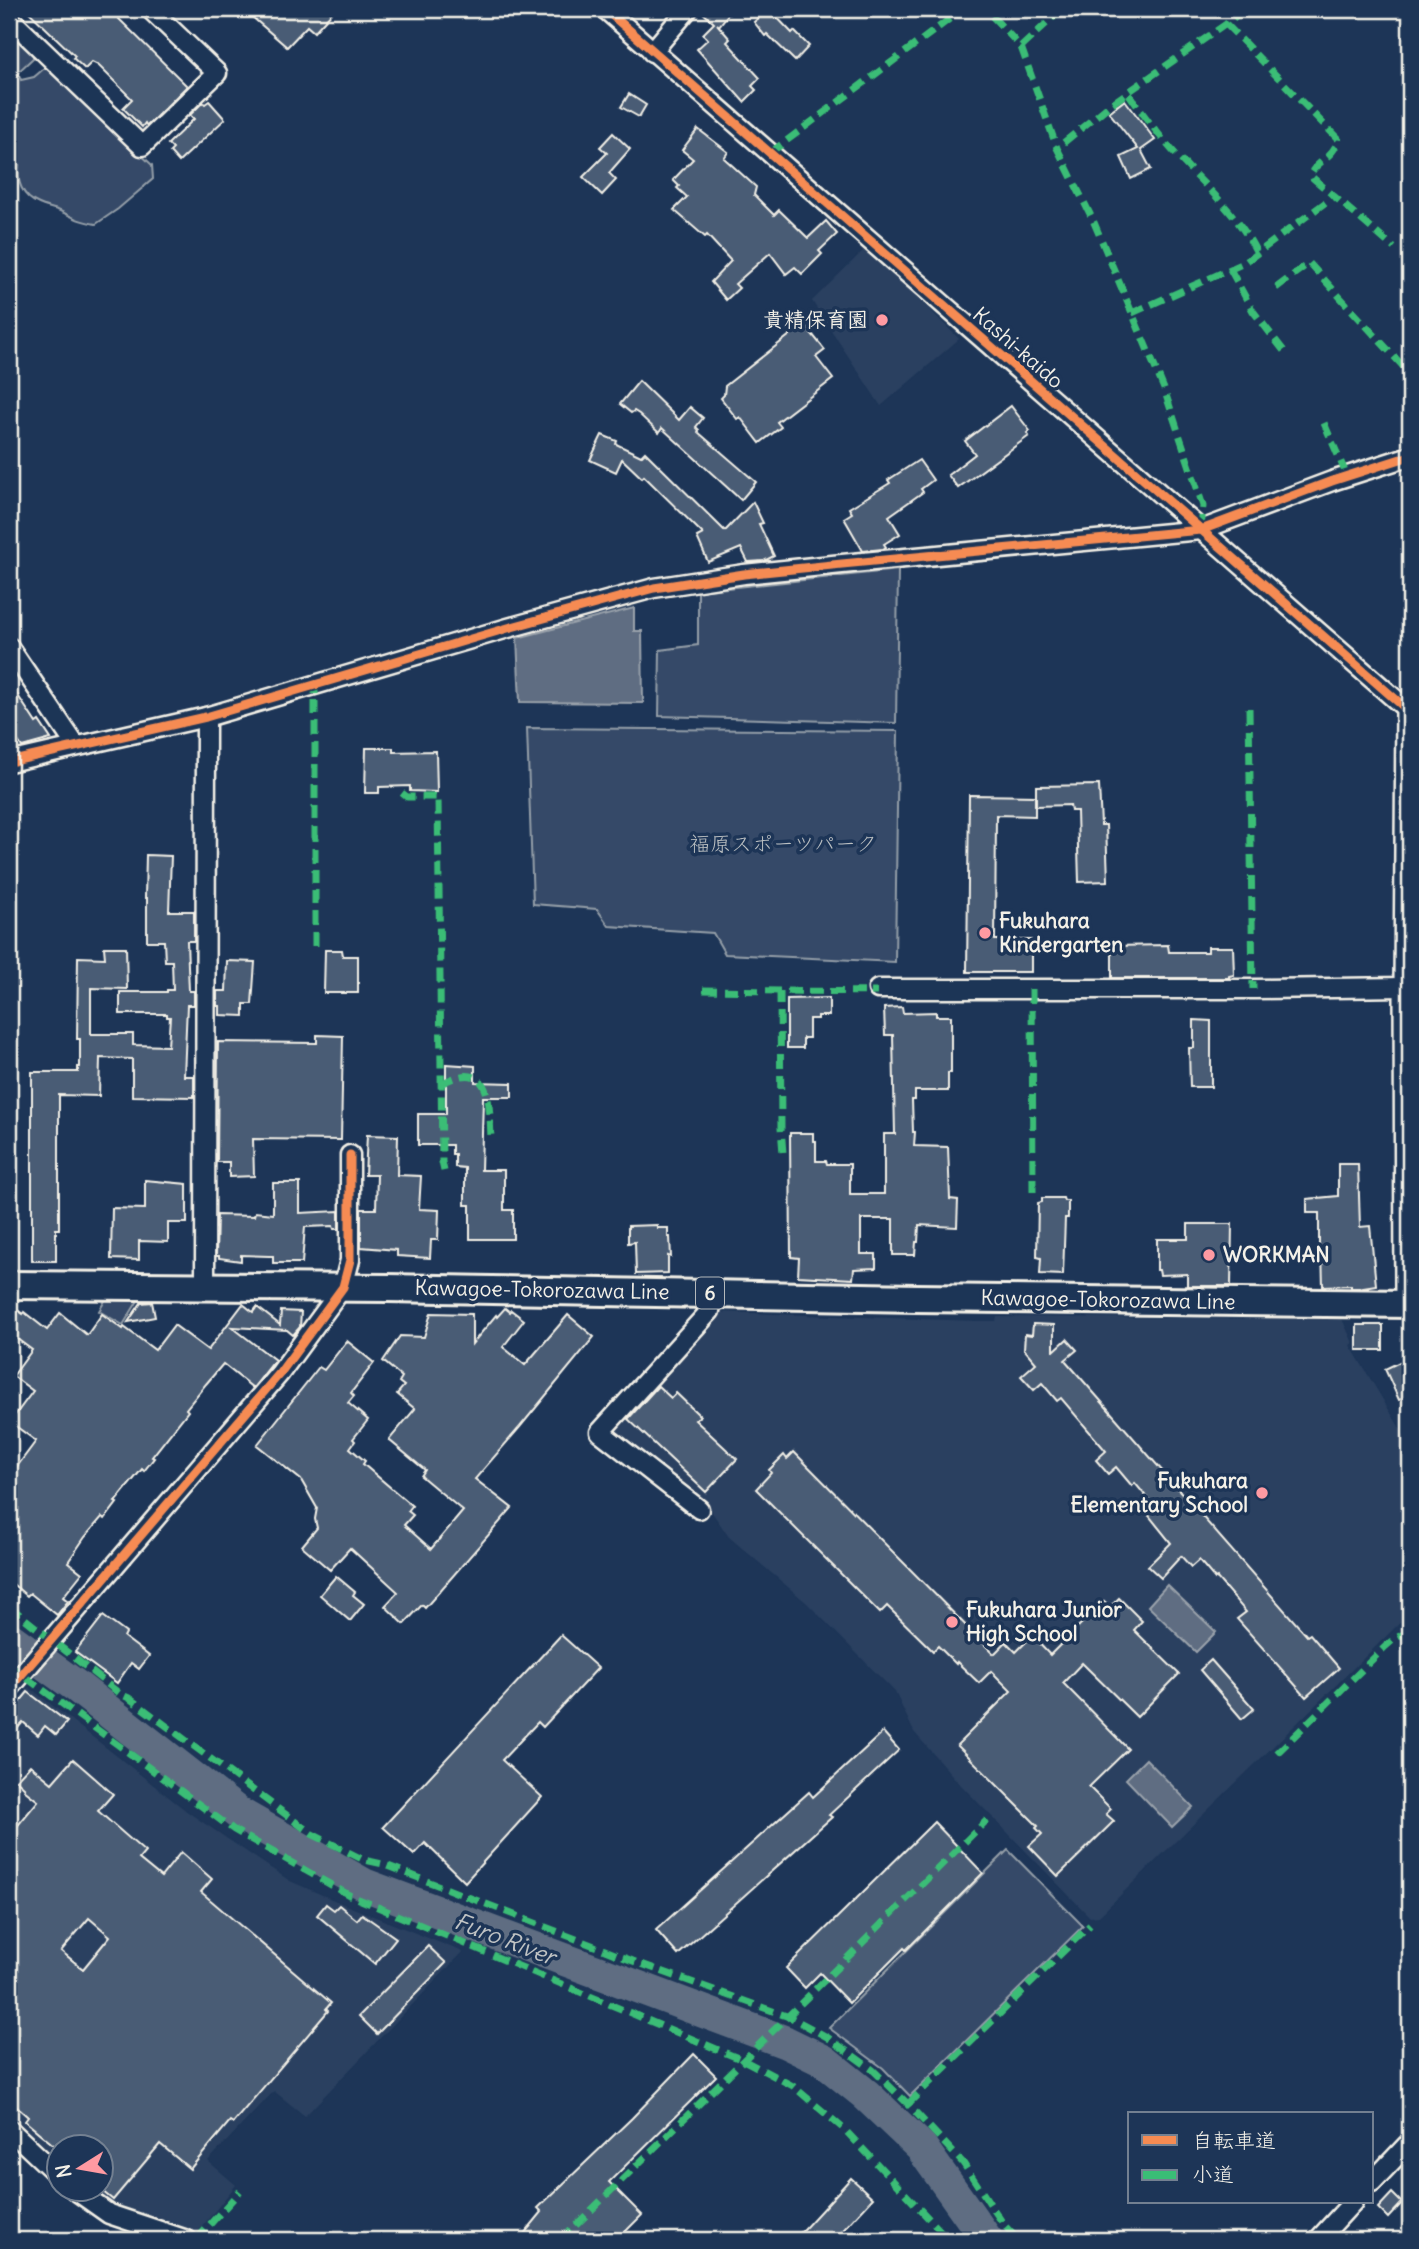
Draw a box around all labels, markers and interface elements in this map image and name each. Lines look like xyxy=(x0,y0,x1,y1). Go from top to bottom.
street label: Kashi-kaido xyxy=(967,301,1069,394)
place label: 貴精保育園 xyxy=(763,306,868,333)
marker: 貴精保育園 xyxy=(874,312,890,328)
park label: 福原スポーツパーク xyxy=(689,830,877,857)
place label: Fukuhara Kindergarten xyxy=(999,907,1123,958)
marker: Fukuhara Kindergarten xyxy=(977,925,993,941)
place label: WORKMAN xyxy=(1223,1241,1330,1268)
marker: WORKMAN xyxy=(1201,1247,1217,1263)
street label: Kawagoe-Tokorozawa Line xyxy=(414,1274,670,1305)
road number: 6 xyxy=(696,1278,724,1308)
street label: Kawagoe-Tokorozawa Line xyxy=(980,1284,1236,1315)
place label: Fukuhara Elementary School xyxy=(1071,1467,1248,1518)
marker: Fukuhara Elementary School xyxy=(1254,1485,1270,1501)
place label: Fukuhara Junior High School xyxy=(966,1596,1122,1647)
marker: Fukuhara Junior High School xyxy=(944,1614,960,1630)
water label: Furo River xyxy=(451,1906,562,1972)
legend xyxy=(1128,2112,1374,2204)
text: 自転車道 xyxy=(1192,2127,1276,2154)
north arrow xyxy=(46,2134,116,2204)
text: 小道 xyxy=(1192,2161,1234,2188)
text: N xyxy=(50,2163,76,2180)

